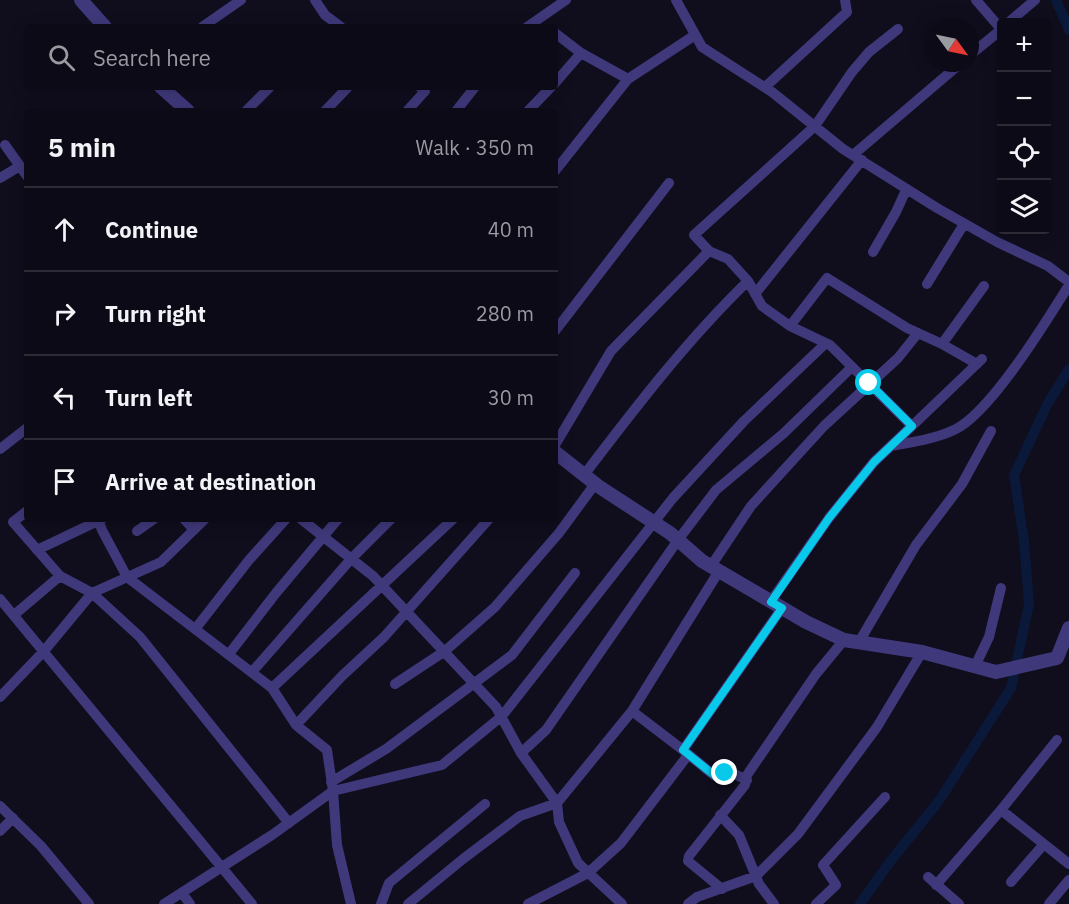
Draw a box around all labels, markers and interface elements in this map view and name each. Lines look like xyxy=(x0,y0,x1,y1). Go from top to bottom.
north arrow xyxy=(925,18,979,72)
map controls xyxy=(997,18,1051,234)
button: + xyxy=(997,18,1051,72)
search box xyxy=(24,24,558,90)
icon: search xyxy=(45,41,78,74)
text: Search here xyxy=(93,43,211,72)
button: − xyxy=(997,72,1051,126)
button: locate xyxy=(997,126,1051,180)
text: 5 min xyxy=(48,130,116,164)
text: Walk · 350 m xyxy=(416,134,534,161)
button: layers xyxy=(997,180,1051,234)
icon: ahead xyxy=(48,213,81,246)
text: Continue xyxy=(105,215,198,244)
text: 40 m xyxy=(488,216,534,243)
icon: right xyxy=(48,297,81,330)
text: Turn right xyxy=(105,299,206,328)
text: 280 m xyxy=(476,300,534,327)
route start xyxy=(855,369,881,395)
icon: left xyxy=(48,381,81,414)
text: Turn left xyxy=(105,383,193,412)
text: 30 m xyxy=(488,384,534,411)
icon: arrive xyxy=(48,465,81,498)
text: Arrive at destination xyxy=(105,467,316,496)
route end xyxy=(711,759,737,785)

